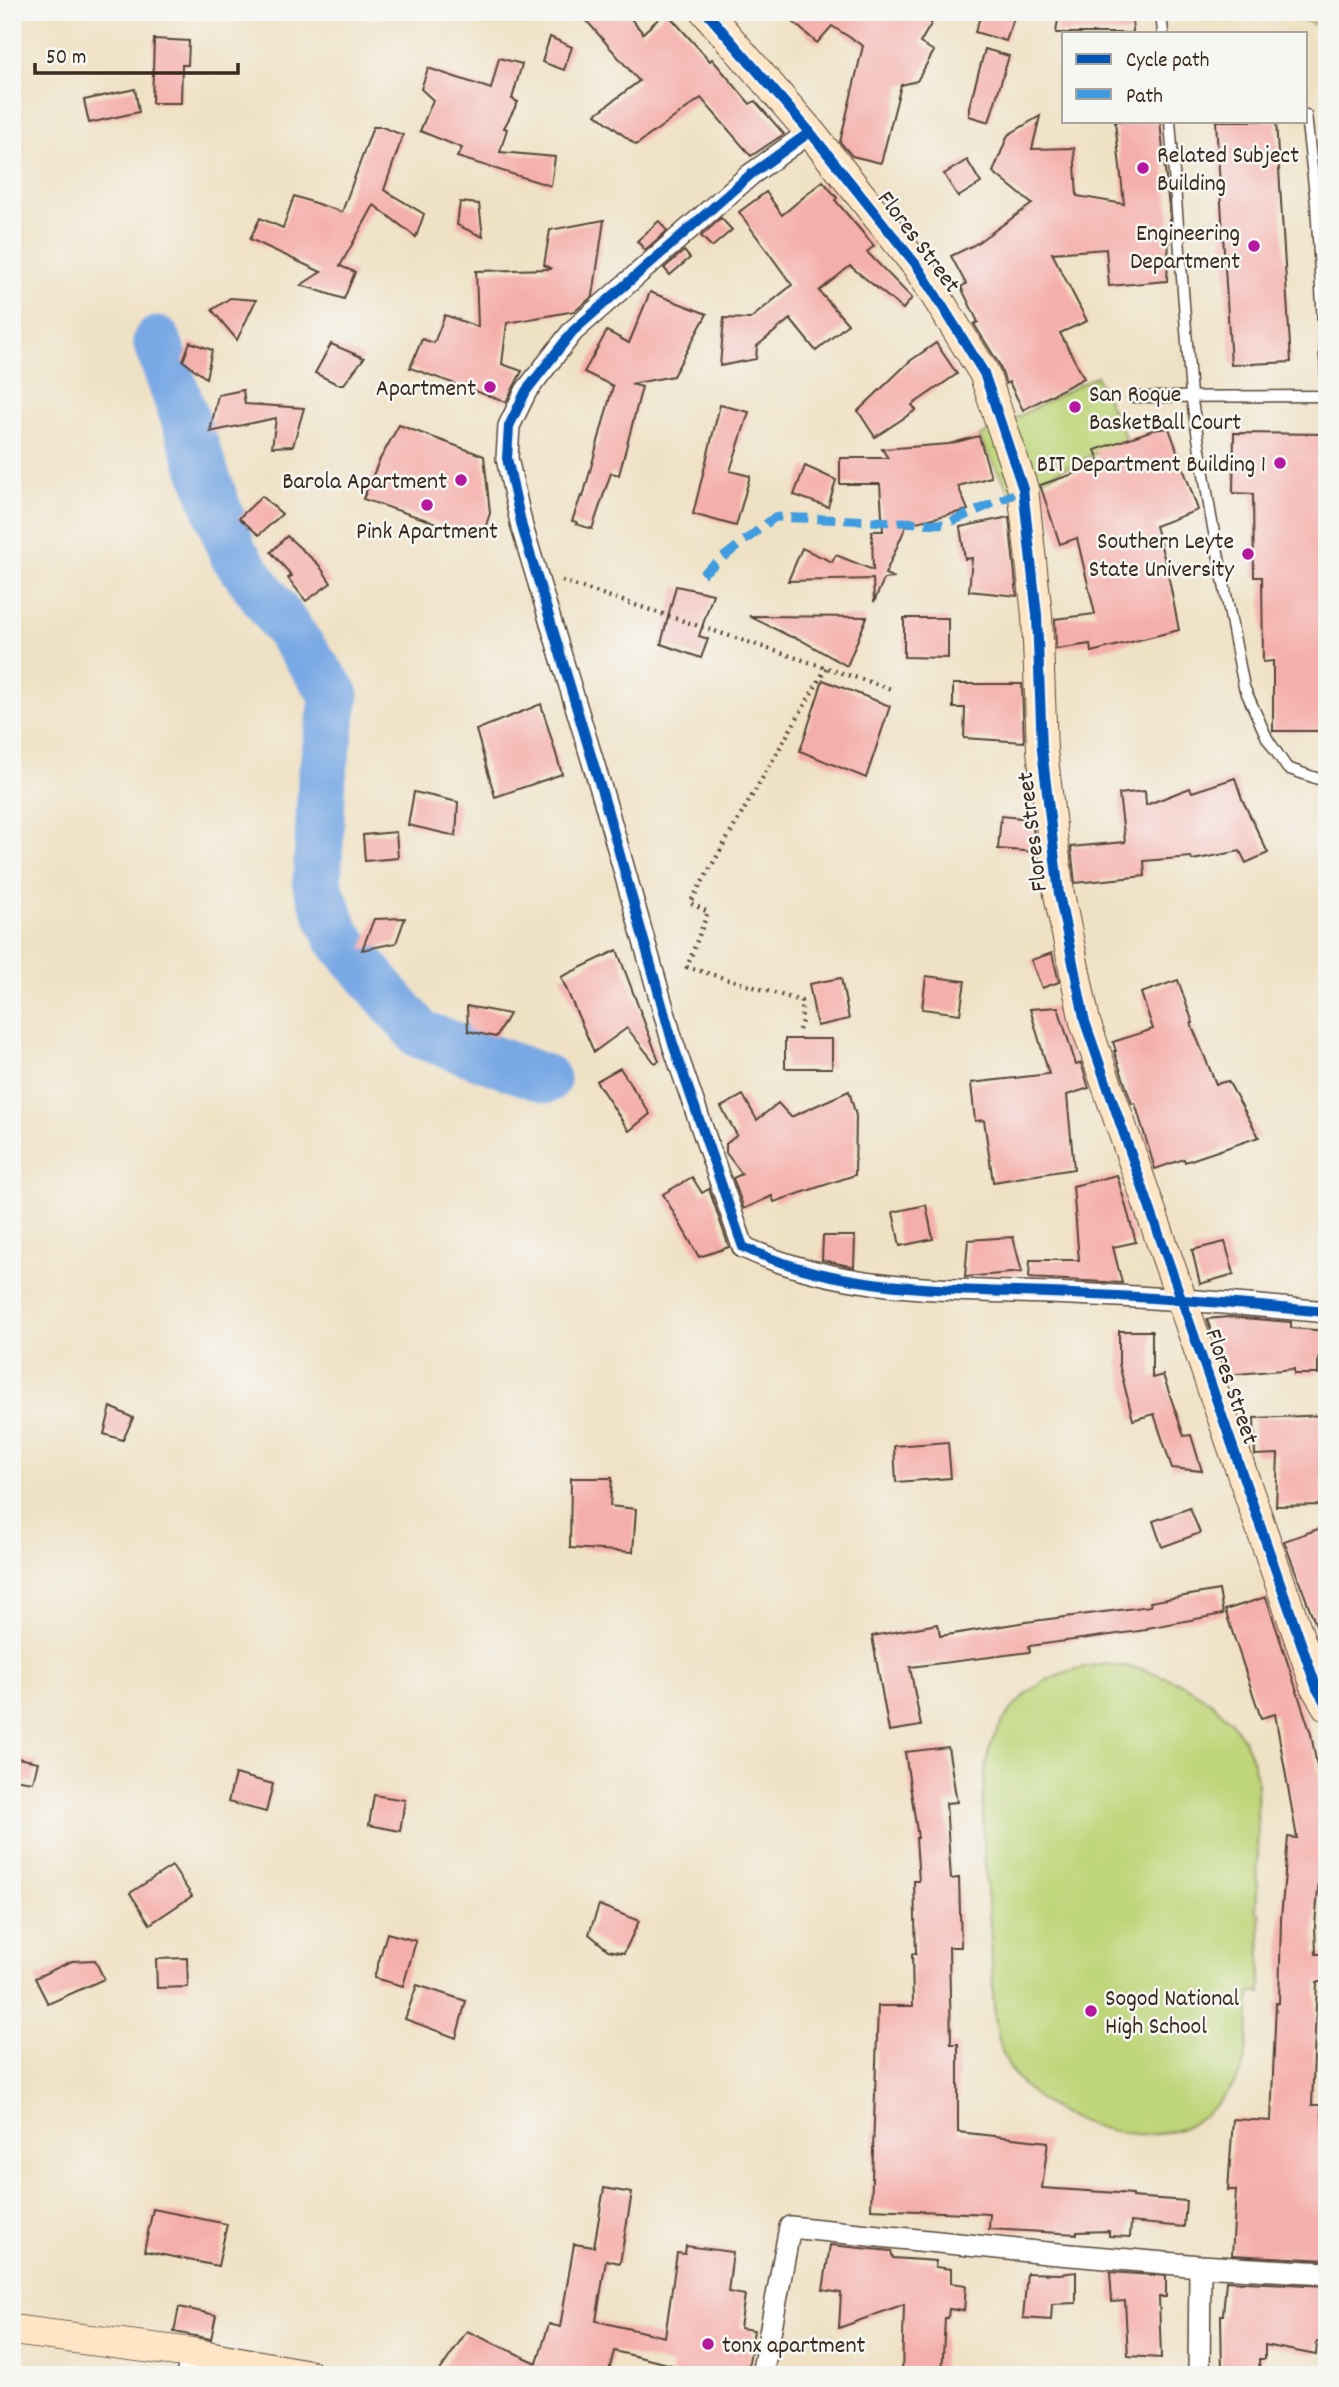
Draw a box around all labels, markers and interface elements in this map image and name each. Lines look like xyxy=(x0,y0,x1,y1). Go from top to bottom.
scale bar xyxy=(35,32,238,76)
legend xyxy=(1062,32,1308,122)
text: 50 m xyxy=(46,44,86,74)
text: Cycle path xyxy=(1126,47,1209,77)
text: Path xyxy=(1126,83,1163,113)
place label: Related Subject Building xyxy=(1157,140,1299,202)
marker: Related Subject Building xyxy=(1135,160,1151,176)
street label: Flores Street xyxy=(868,184,968,301)
place label: Engineering Department xyxy=(1130,218,1240,280)
marker: Engineering Department xyxy=(1246,238,1262,254)
place label: Apartment xyxy=(376,373,476,407)
marker: Apartment xyxy=(482,379,498,395)
place label: San Roque BasketBall Court xyxy=(1089,379,1241,441)
marker: San Roque BasketBall Court xyxy=(1067,399,1083,415)
place label: BIT Department Building 1 xyxy=(1037,449,1266,483)
marker: BIT Department Building 1 xyxy=(1272,455,1288,471)
place label: Barola Apartment xyxy=(282,466,447,500)
marker: Barola Apartment xyxy=(453,472,469,488)
marker: Pink Apartment xyxy=(419,497,435,513)
place label: Pink Apartment xyxy=(356,516,498,550)
place label: Southern Leyte State University xyxy=(1089,526,1235,588)
marker: Southern Leyte State University xyxy=(1240,546,1256,562)
street label: Flores Street xyxy=(1010,770,1058,893)
street label: Flores Street xyxy=(1194,1324,1266,1450)
place label: Sogod National High School xyxy=(1105,1983,1240,2045)
marker: Sogod National High School xyxy=(1083,2003,1099,2019)
place label: tonx apartment xyxy=(722,2330,865,2364)
marker: tonx apartment xyxy=(700,2336,716,2352)

